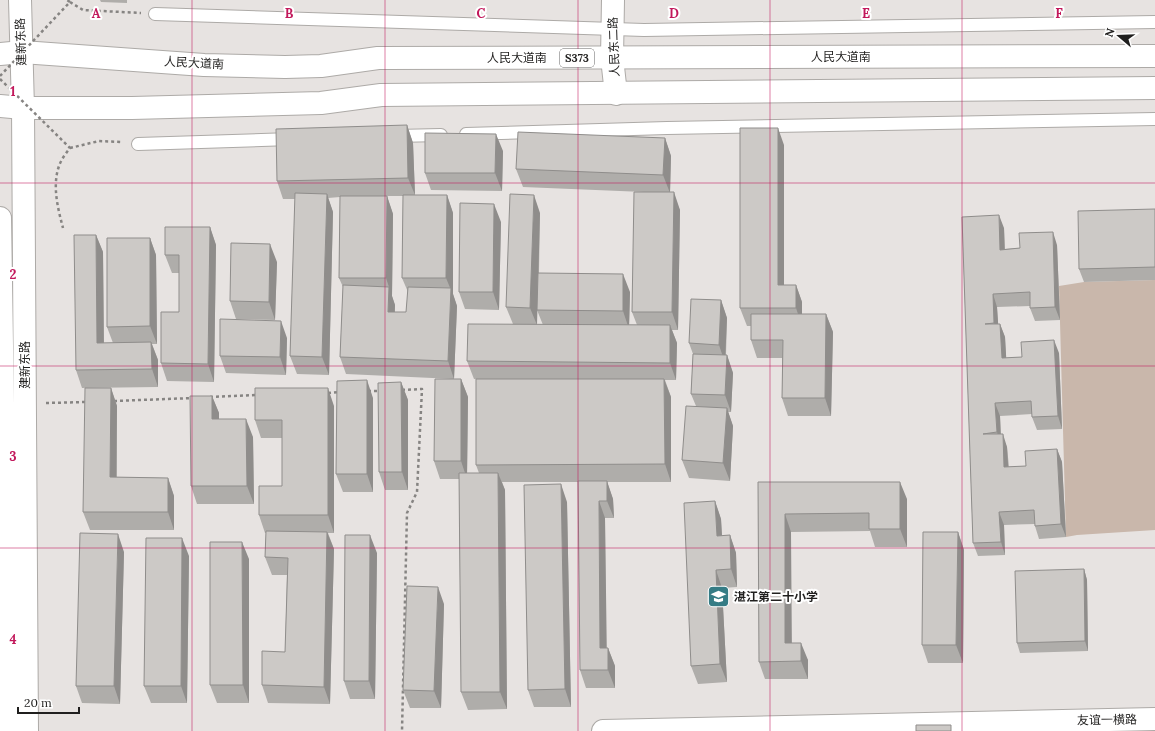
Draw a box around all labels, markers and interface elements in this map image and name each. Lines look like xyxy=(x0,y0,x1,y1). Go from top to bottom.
text: A xyxy=(92,5,101,22)
text: B xyxy=(285,5,294,22)
text: C xyxy=(477,5,486,22)
text: D xyxy=(669,5,679,22)
text: E xyxy=(862,5,870,22)
text: F xyxy=(1055,5,1063,22)
north arrow xyxy=(1099,16,1139,56)
street label: 人民东二路 xyxy=(605,17,622,77)
street label: 建新东路 xyxy=(12,18,29,66)
text: N xyxy=(1102,26,1118,39)
road number: S373 xyxy=(560,49,594,67)
street label: 人民大道南 xyxy=(811,49,871,64)
street label: 人民大道南 xyxy=(487,50,547,65)
street label: 人民大道南 xyxy=(164,53,224,72)
text: 1 xyxy=(10,83,16,100)
text: 2 xyxy=(10,266,17,283)
street label: 建新东路 xyxy=(17,341,32,389)
text: 3 xyxy=(9,448,17,465)
school or university icon: 湛江第二十小学 xyxy=(706,584,732,610)
place label: 湛江第二十小学 xyxy=(734,589,818,604)
text: 4 xyxy=(9,631,17,648)
scale bar xyxy=(18,689,79,715)
text: 20 m xyxy=(24,695,52,710)
street label: 友谊一横路 xyxy=(1077,711,1137,728)

